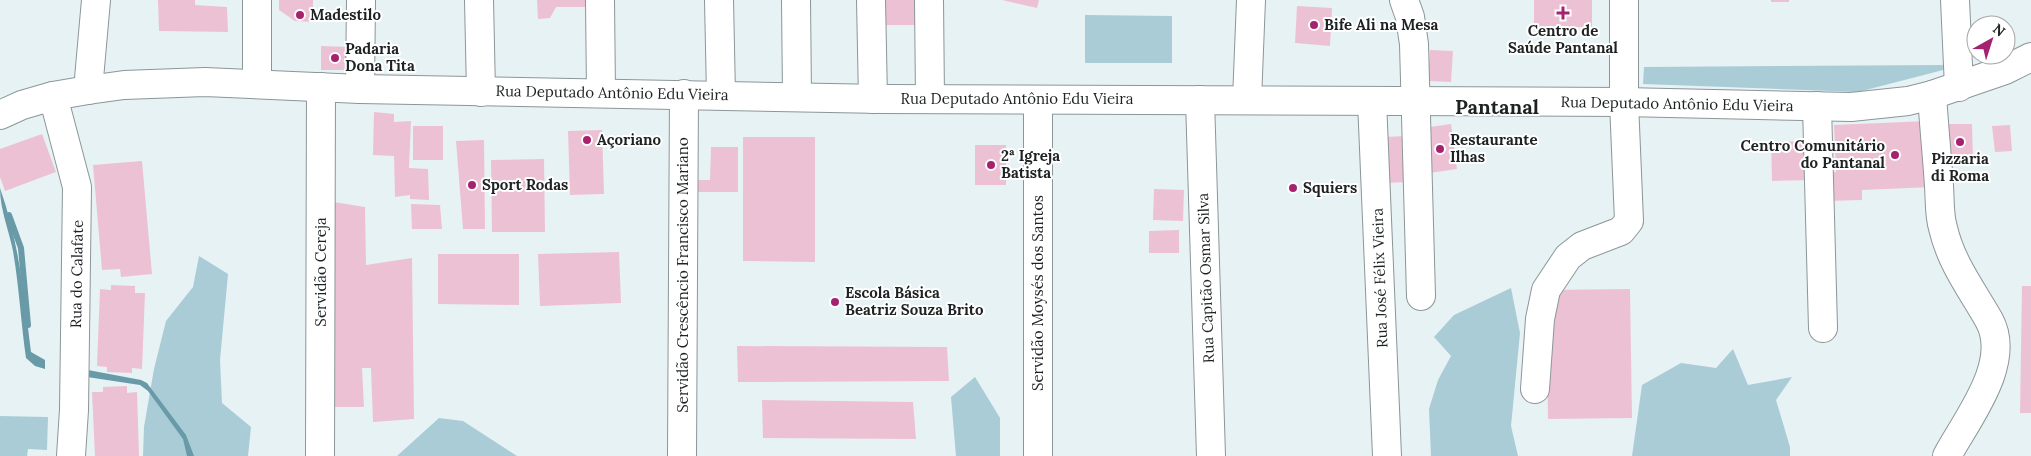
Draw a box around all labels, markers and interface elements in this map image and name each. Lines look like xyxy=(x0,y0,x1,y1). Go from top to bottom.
place label: Madestilo xyxy=(310,5,381,24)
marker: Centro de Saúde Pantanal xyxy=(1556,6,1570,20)
marker: Madestilo xyxy=(294,9,306,21)
place label: Bife Ali na Mesa xyxy=(1324,15,1439,34)
north arrow xyxy=(1966,15,2016,65)
marker: Bife Ali na Mesa xyxy=(1308,19,1320,31)
text: N xyxy=(1989,19,2009,40)
place label: Centro de Saúde Pantanal xyxy=(1508,21,1618,57)
place label: Padaria Dona Tita xyxy=(345,39,415,75)
marker: Padaria Dona Tita xyxy=(329,52,341,64)
street label: Rua Deputado Antônio Edu Vieira xyxy=(495,81,729,104)
street label: Rua Deputado Antônio Edu Vieira xyxy=(901,89,1134,108)
street label: Rua Deputado Antônio Edu Vieira xyxy=(1560,92,1794,115)
district label: Pantanal xyxy=(1455,94,1539,119)
place label: Açoriano xyxy=(597,130,662,149)
place label: Restaurante Ilhas xyxy=(1450,130,1537,166)
marker: Açoriano xyxy=(581,134,593,146)
place label: Centro Comunitário do Pantanal xyxy=(1741,136,1886,172)
marker: Pizzaria di Roma xyxy=(1954,136,1966,148)
street label: Servidão Crescêncio Francisco Mariano xyxy=(673,137,692,413)
marker: Restaurante Ilhas xyxy=(1434,143,1446,155)
place label: 2ª Igreja Batista xyxy=(1001,146,1060,182)
marker: Centro Comunitário do Pantanal xyxy=(1889,149,1901,161)
place label: Pizzaria di Roma xyxy=(1931,149,1989,185)
marker: 2ª Igreja Batista xyxy=(985,159,997,171)
place label: Sport Rodas xyxy=(482,175,568,194)
place label: Squiers xyxy=(1303,178,1357,197)
marker: Sport Rodas xyxy=(466,179,478,191)
marker: Squiers xyxy=(1287,182,1299,194)
street label: Rua Capitão Osmar Silva xyxy=(1193,192,1218,363)
street label: Servidão Moysés dos Santos xyxy=(1028,195,1047,391)
street label: Rua José Félix Vieira xyxy=(1368,207,1391,348)
street label: Servidão Cereja xyxy=(311,217,330,327)
street label: Rua do Calafate xyxy=(66,220,87,328)
place label: Escola Básica Beatriz Souza Brito xyxy=(845,283,984,319)
marker: Escola Básica Beatriz Souza Brito xyxy=(829,296,841,308)

